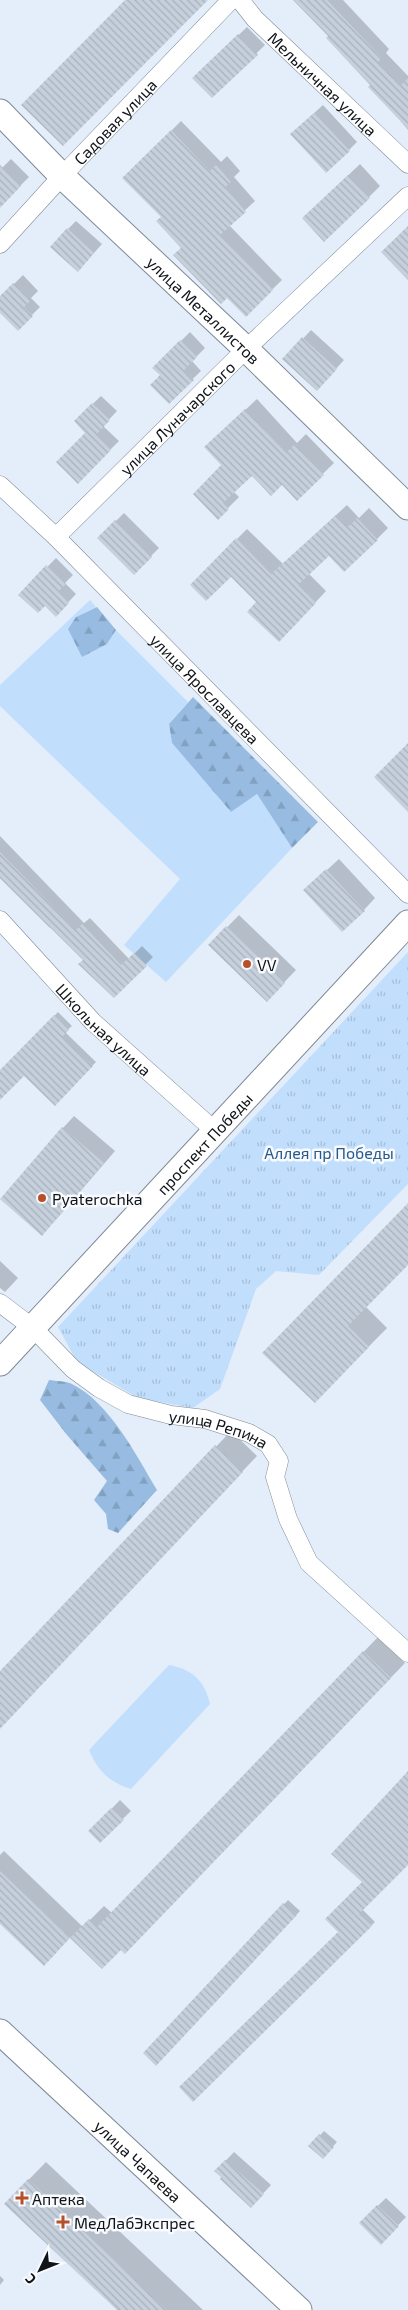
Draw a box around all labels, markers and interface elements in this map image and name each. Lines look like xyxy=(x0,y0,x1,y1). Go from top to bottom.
street label: Мельничная улица xyxy=(265,28,381,139)
street label: Садовая улица xyxy=(69,75,160,168)
street label: улица Металлистов xyxy=(143,252,264,367)
street label: улица Луначарского xyxy=(115,357,238,479)
street label: улица Ярославцева xyxy=(146,629,264,747)
place label: VV xyxy=(257,955,277,974)
marker: VV xyxy=(241,958,253,970)
street label: Школьная улица xyxy=(53,979,156,1079)
street label: проспект Победы xyxy=(152,1088,256,1198)
park label: Аллея пр Победы xyxy=(264,1143,394,1162)
place label: Pyaterochka xyxy=(52,1189,143,1208)
marker: Pyaterochka xyxy=(36,1192,48,1204)
street label: улица Репина xyxy=(168,1405,272,1452)
street label: улица Чапаева xyxy=(90,2116,186,2206)
place label: Аптека xyxy=(32,2189,85,2208)
marker: Аптека xyxy=(16,2192,28,2204)
place label: МедЛабЭкспрес xyxy=(74,2213,195,2232)
marker: МедЛабЭкспрес xyxy=(56,2215,70,2229)
north arrow xyxy=(15,2245,65,2295)
text: С xyxy=(21,2270,39,2288)

